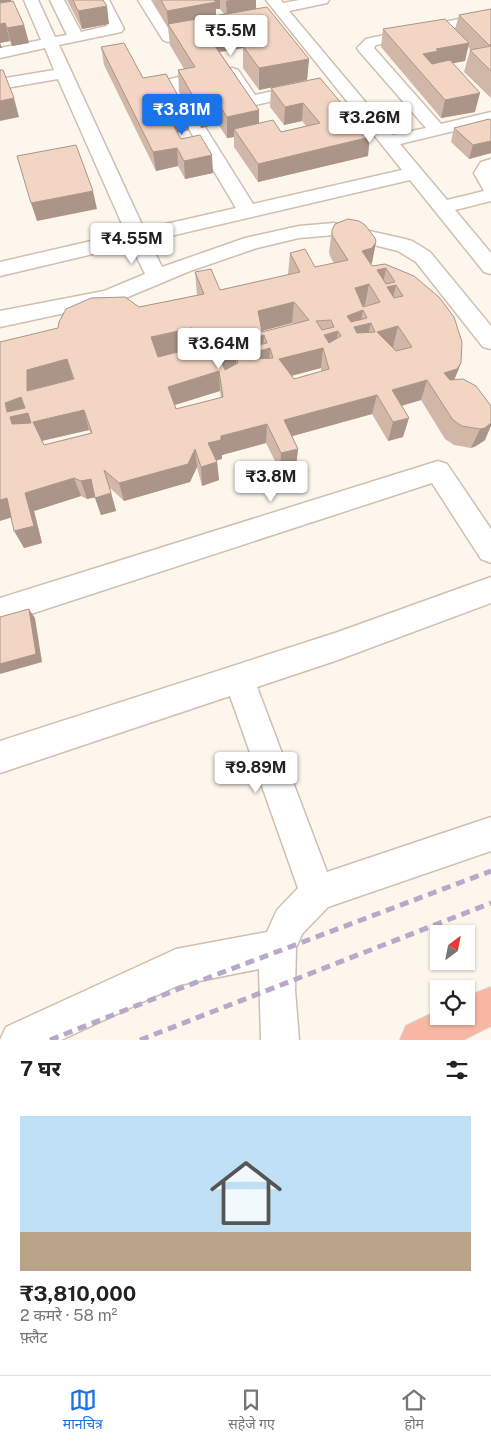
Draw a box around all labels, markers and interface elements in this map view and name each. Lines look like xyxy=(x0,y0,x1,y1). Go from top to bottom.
pin: ₹5.5M xyxy=(196,15,266,57)
text: ₹5.5M xyxy=(206,21,256,40)
pin: ₹3.81M xyxy=(141,94,223,136)
text: ₹3.81M xyxy=(153,100,211,119)
pin: ₹3.26M xyxy=(329,102,411,144)
text: ₹3.26M xyxy=(340,108,400,127)
pin: ₹4.55M xyxy=(91,222,173,265)
text: ₹4.55M xyxy=(101,229,163,248)
pin: ₹3.64M xyxy=(178,328,260,370)
text: ₹3.64M xyxy=(189,334,249,353)
pin: ₹3.8M xyxy=(236,460,306,503)
text: ₹3.8M xyxy=(246,467,296,486)
pin: ₹9.89M xyxy=(215,752,297,794)
text: ₹9.89M xyxy=(225,758,287,777)
north arrow xyxy=(430,925,475,970)
map controls xyxy=(430,925,475,1025)
button: locate xyxy=(430,980,475,1025)
text: 7 घर xyxy=(20,1056,61,1081)
icon: filters xyxy=(443,1056,471,1084)
icon: home xyxy=(201,1148,291,1238)
text: ₹3,810,000 xyxy=(20,1281,136,1306)
text: 2 कमरे · 58 m² xyxy=(20,1306,117,1325)
text: फ़्लैट xyxy=(20,1328,48,1347)
tab: मानचित्र xyxy=(63,1386,103,1435)
tab: सहेजे गए xyxy=(228,1386,275,1435)
tab: होम xyxy=(400,1386,428,1435)

